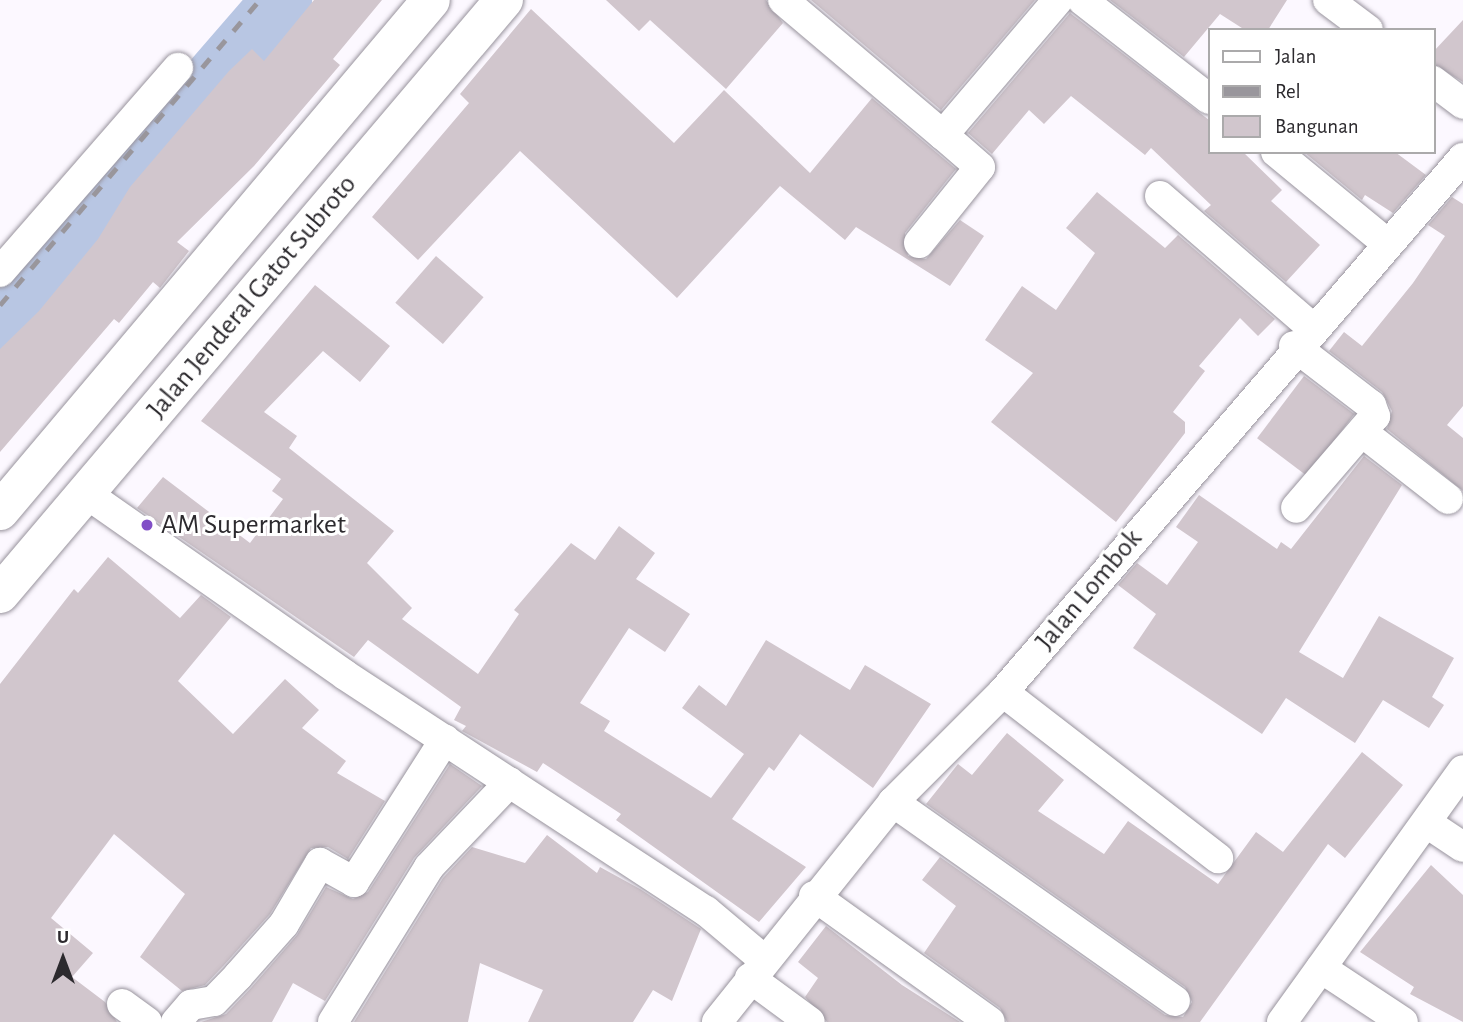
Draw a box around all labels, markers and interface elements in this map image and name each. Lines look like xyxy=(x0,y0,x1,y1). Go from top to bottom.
legend xyxy=(1208,28,1435,154)
text: Jalan xyxy=(1275,46,1316,67)
text: Rel xyxy=(1275,81,1301,102)
text: Bangunan xyxy=(1275,116,1359,137)
street label: Jalan Jenderal Gatot Subroto xyxy=(140,168,364,426)
place label: AM Supermarket xyxy=(161,508,346,542)
marker: AM Supermarket xyxy=(139,517,155,533)
street label: Jalan Lombok xyxy=(1029,523,1149,657)
north arrow xyxy=(28,924,98,994)
text: U xyxy=(57,928,69,947)

